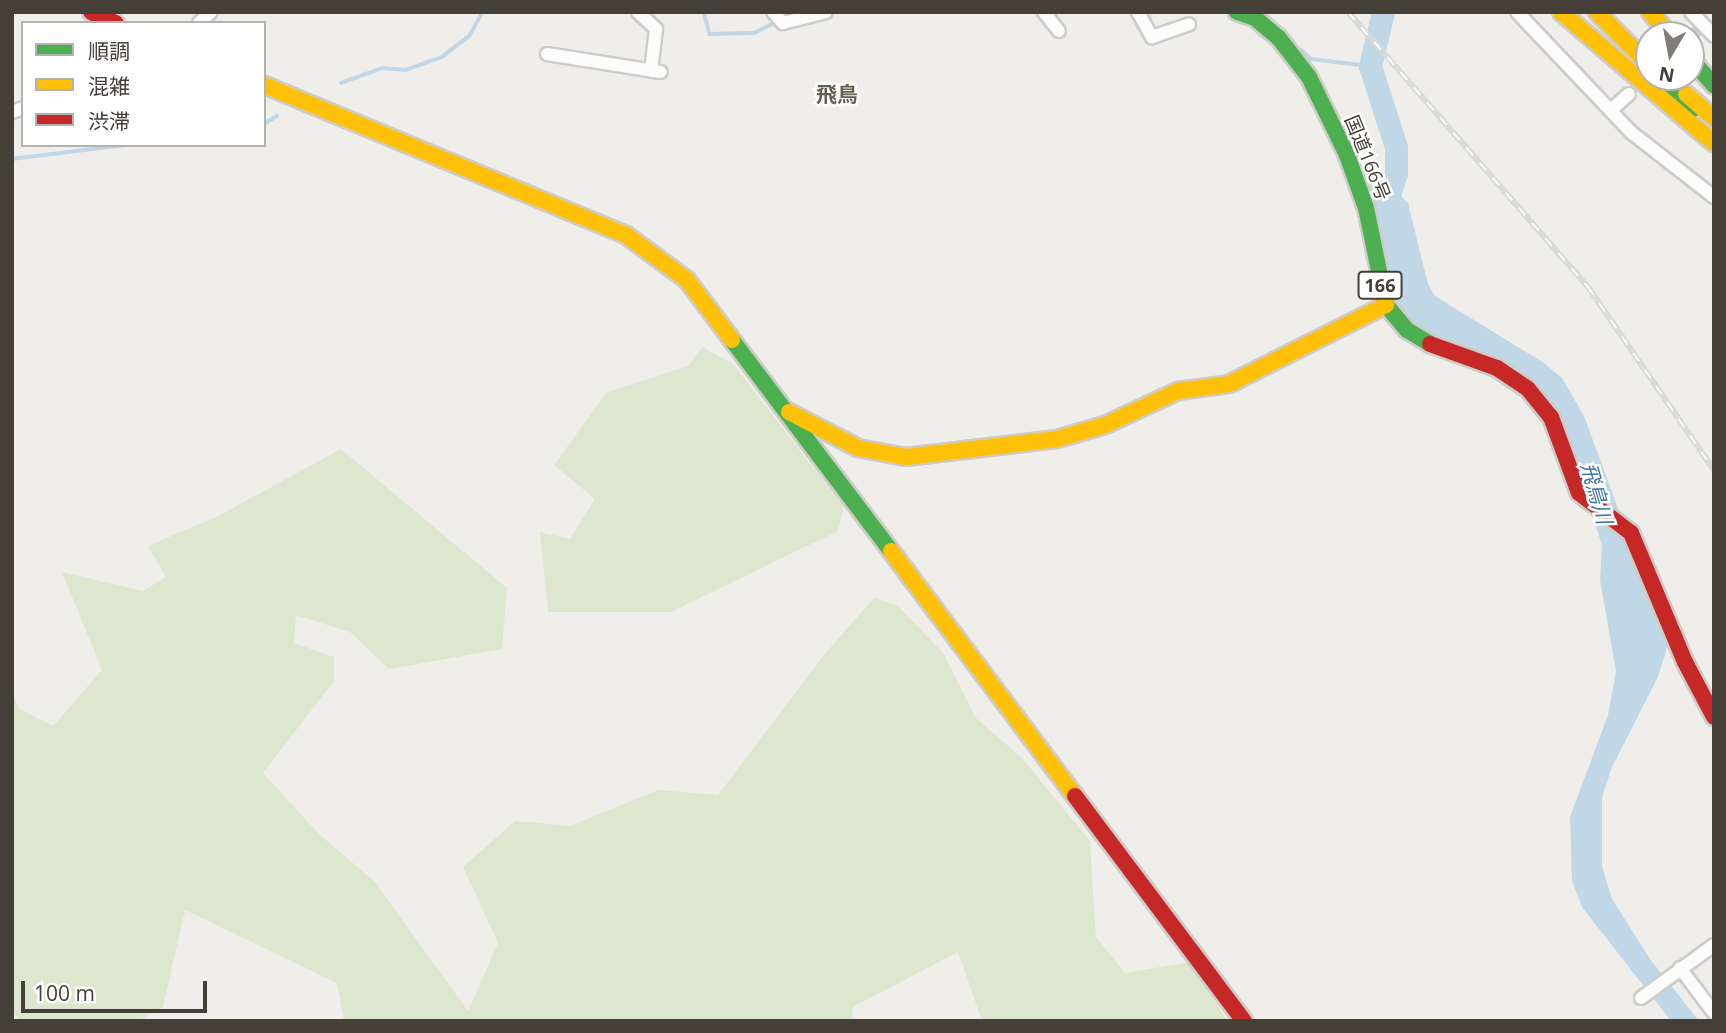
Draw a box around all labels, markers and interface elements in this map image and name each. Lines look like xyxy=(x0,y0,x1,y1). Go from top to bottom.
legend xyxy=(21,21,266,147)
north arrow xyxy=(1635,21,1705,91)
text: 順調 xyxy=(88,37,130,65)
text: N xyxy=(1657,61,1677,89)
text: 混雑 xyxy=(88,72,130,100)
district label: 飛鳥 xyxy=(816,81,858,107)
text: 渋滞 xyxy=(88,107,130,135)
street label: 国道166号 xyxy=(1340,112,1394,204)
road number: 166 xyxy=(1357,270,1403,300)
water label: 飛鳥川 xyxy=(1576,459,1618,527)
scale bar xyxy=(24,967,210,1011)
text: 100 m xyxy=(34,979,95,1007)

